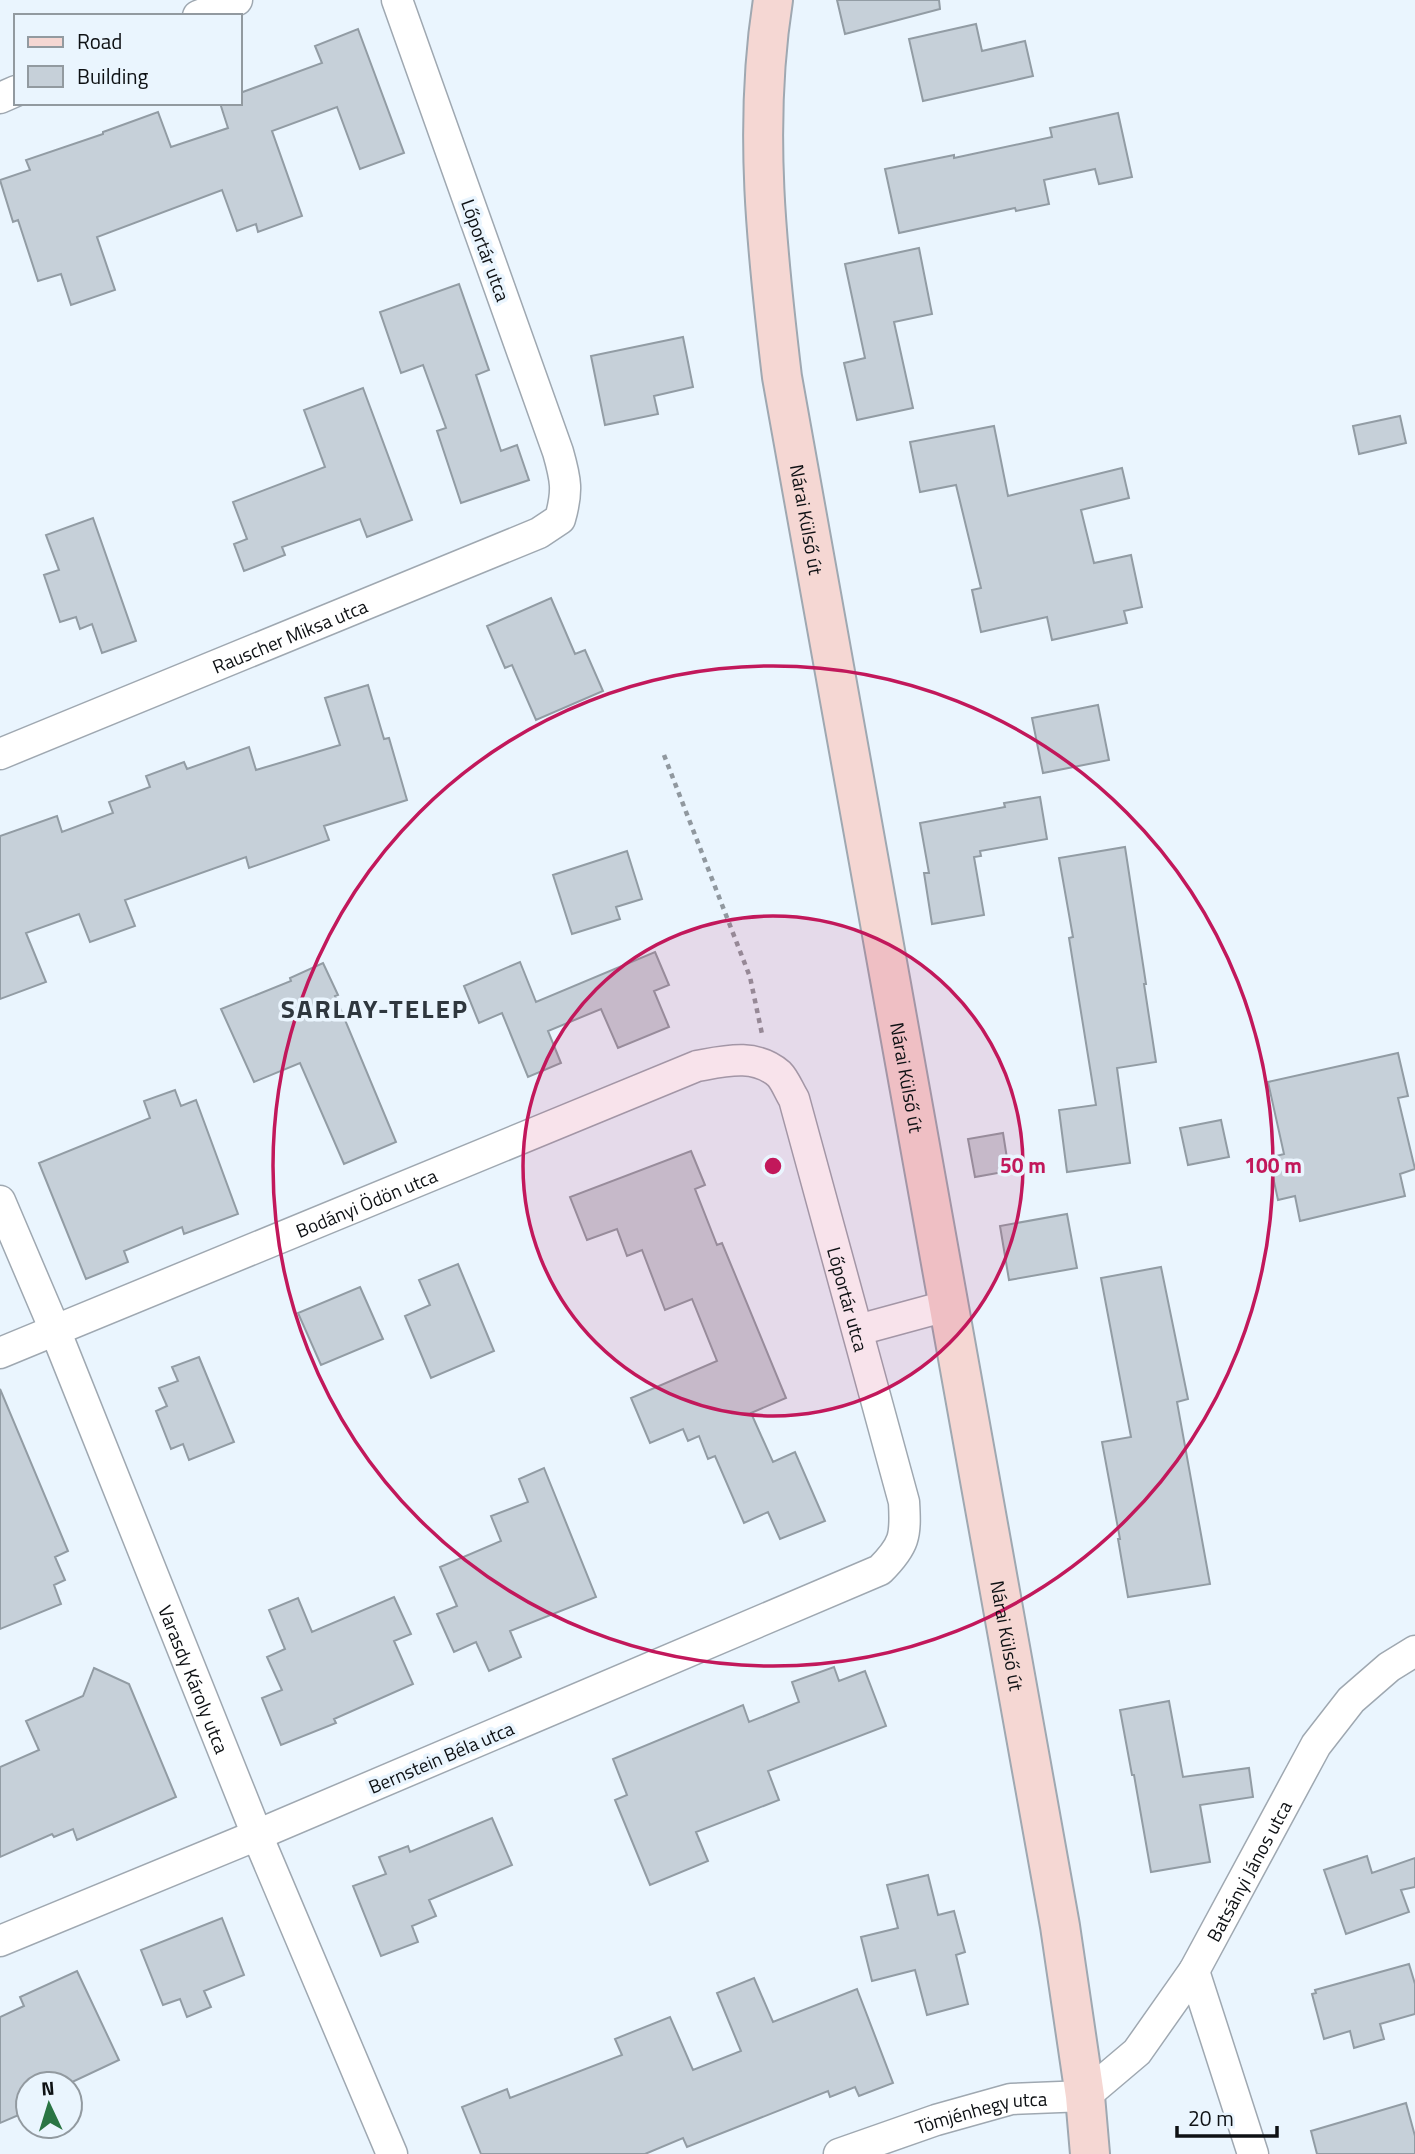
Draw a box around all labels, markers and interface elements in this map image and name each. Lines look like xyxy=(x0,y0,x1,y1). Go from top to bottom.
legend xyxy=(14,14,242,105)
text: Road xyxy=(77,25,122,57)
text: Building xyxy=(77,60,149,92)
street label: Lőportár utca xyxy=(454,195,518,306)
street label: Nárai Külső út xyxy=(783,462,832,577)
street label: Rauscher Miksa utca xyxy=(208,590,372,680)
district label: SARLAY-TELEP xyxy=(281,989,469,1028)
street label: Nárai Külső út xyxy=(884,1020,932,1135)
text: 50 m xyxy=(1000,1149,1046,1181)
text: 100 m xyxy=(1244,1149,1302,1181)
centre of rings xyxy=(761,1154,785,1178)
street label: Bodányi Ödön utca xyxy=(291,1160,442,1244)
street label: Lőportár utca xyxy=(820,1243,877,1355)
street label: Nárai Külső út xyxy=(984,1578,1032,1693)
street label: Varasdy Károly utca xyxy=(152,1600,237,1758)
street label: Bernstein Béla utca xyxy=(364,1713,519,1801)
street label: Batsányi János utca xyxy=(1198,1794,1298,1946)
north arrow xyxy=(14,2070,84,2140)
text: N xyxy=(40,2073,55,2102)
street label: Tömjénhegy utca xyxy=(911,2083,1048,2141)
scale bar xyxy=(1177,2094,1277,2138)
text: 20 m xyxy=(1188,2102,1234,2134)

